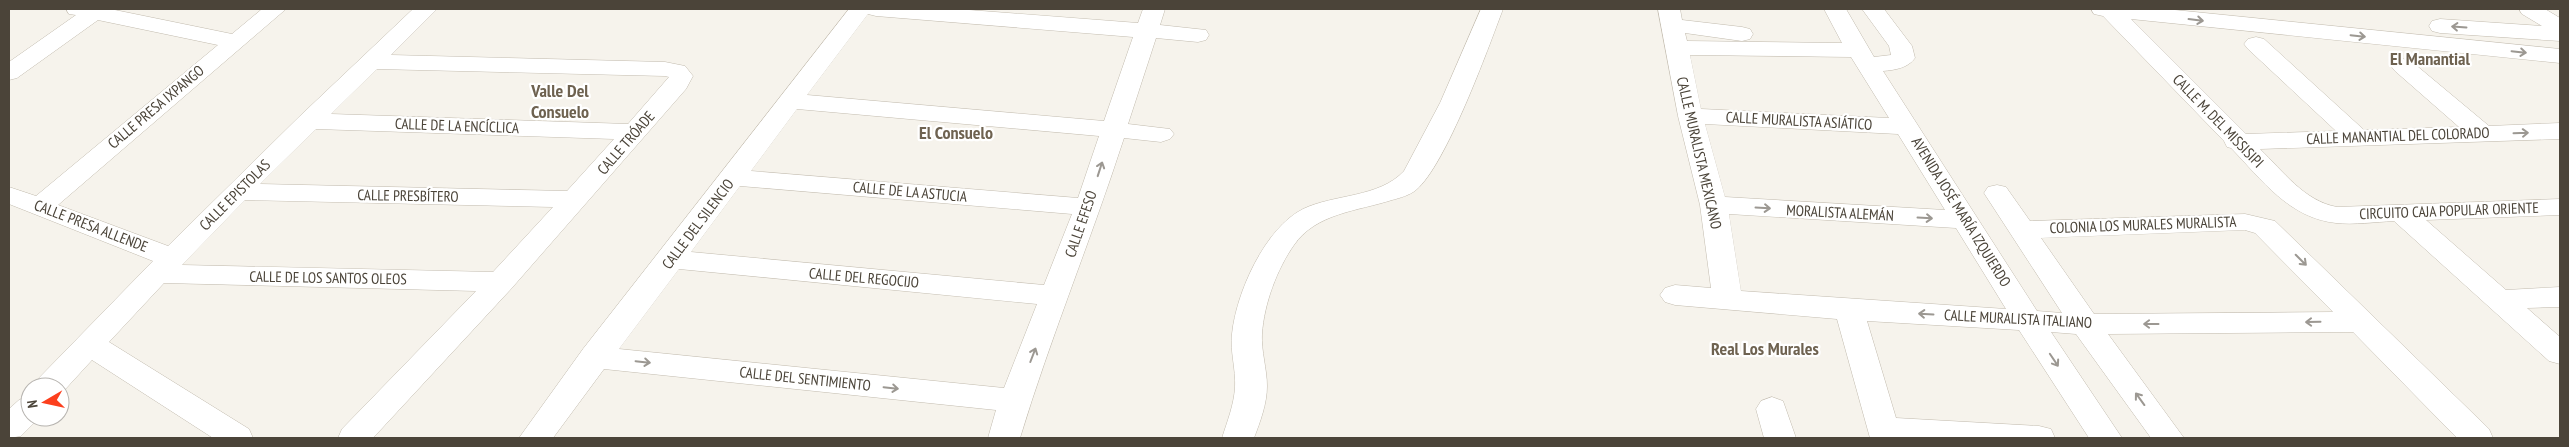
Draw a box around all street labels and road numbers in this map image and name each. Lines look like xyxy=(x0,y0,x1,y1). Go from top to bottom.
street label: CALLE PRESA IXPANGO xyxy=(104,61,208,152)
street label: CALLE M. DEL MISSISIPI xyxy=(2169,70,2268,171)
street label: CALLE MURALISTA MEXICANO xyxy=(1673,75,1726,231)
street label: CALLE TRÓADE xyxy=(593,107,658,178)
street label: CALLE MURALISTA ASIÁTICO xyxy=(1725,107,1873,134)
street label: CALLE DE LA ENCÍCLICA xyxy=(395,114,520,137)
street label: CALLE MANANTIAL DEL COLORADO xyxy=(2306,123,2490,148)
street label: AVENIDA JOSÉ MARÍA IZQUIERDO xyxy=(1908,133,2015,290)
street label: CALLE EPISTOLAS xyxy=(195,155,274,234)
street label: CALLE DEL SILENCIO xyxy=(657,175,738,273)
street label: CALLE DE LA ASTUCIA xyxy=(852,177,969,206)
street label: CALLE PRESBÍTERO xyxy=(357,185,459,206)
street label: CALLE EFESO xyxy=(1060,188,1101,260)
street label: CALLE PRESA ALLENDE xyxy=(32,195,151,256)
street label: CIRCUITO CAJA POPULAR ORIENTE xyxy=(2359,198,2539,223)
street label: MORALISTA ALEMÁN xyxy=(1786,200,1894,225)
street label: COLONIA LOS MURALES MURALISTA xyxy=(2049,212,2238,237)
street label: CALLE DEL REGOCIJO xyxy=(808,263,920,292)
street label: CALLE DE LOS SANTOS OLEOS xyxy=(249,267,407,288)
street label: CALLE MURALISTA ITALIANO xyxy=(1943,305,2093,332)
street label: CALLE DEL SENTIMIENTO xyxy=(738,362,872,395)

